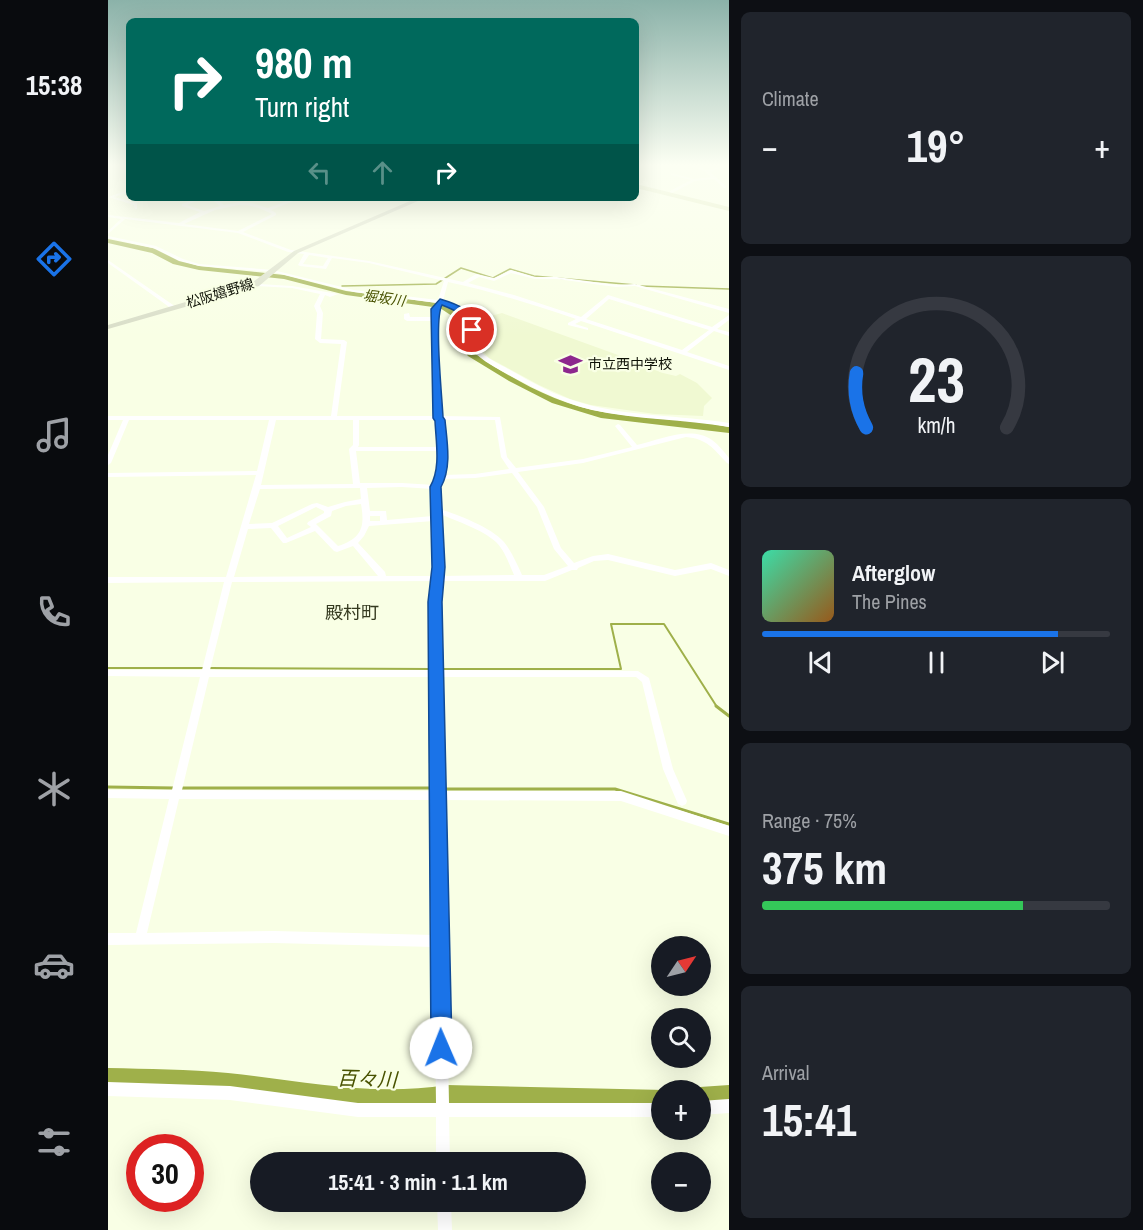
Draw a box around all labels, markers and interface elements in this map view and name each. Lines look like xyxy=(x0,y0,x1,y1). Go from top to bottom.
text: 980 m xyxy=(255,35,353,91)
icon: right xyxy=(156,42,234,120)
text: 15:38 xyxy=(26,67,82,103)
text: Climate xyxy=(762,85,819,112)
text: Turn right xyxy=(255,89,349,125)
text: 19° xyxy=(906,115,966,176)
text: − xyxy=(762,124,778,168)
text: + xyxy=(1094,124,1110,168)
icon: left xyxy=(303,156,336,189)
icon: ahead xyxy=(366,156,399,189)
icon: right xyxy=(429,156,462,189)
icon: directions xyxy=(33,238,75,280)
street label: 松阪嬉野線 xyxy=(184,274,256,312)
water label: 堀坂川 xyxy=(362,286,408,310)
pin xyxy=(446,304,497,355)
icon: arrive xyxy=(455,313,488,346)
text: 23 xyxy=(908,338,964,422)
school or university icon: 市立西中学校 xyxy=(557,351,583,377)
place label: 市立西中学校 xyxy=(588,355,672,373)
text: km/h xyxy=(917,412,955,441)
icon: music xyxy=(33,414,75,456)
text: Afterglow xyxy=(852,558,935,588)
text: The Pines xyxy=(852,588,927,615)
icon: phone xyxy=(33,591,75,633)
district label: 殿村町 xyxy=(325,600,379,625)
icon: previous xyxy=(804,646,837,679)
icon: pause xyxy=(920,646,953,679)
icon: next xyxy=(1036,646,1069,679)
icon: climate xyxy=(33,768,75,810)
text: Range · 75% xyxy=(762,807,857,834)
text: 375 km xyxy=(762,837,887,898)
north arrow xyxy=(651,936,711,996)
map controls xyxy=(651,936,711,1212)
icon: car xyxy=(33,944,75,986)
button: search xyxy=(651,1008,711,1068)
position arrow xyxy=(409,1016,473,1080)
text: Arrival xyxy=(762,1059,809,1086)
water label: 百々川 xyxy=(337,1064,399,1093)
button: + xyxy=(651,1080,711,1140)
text: 15:41 xyxy=(762,1089,856,1150)
icon: filters xyxy=(33,1121,75,1163)
speed limit sign: 30 xyxy=(126,1134,204,1212)
button: − xyxy=(651,1152,711,1212)
text: 15:41 · 3 min · 1.1 km xyxy=(328,1167,508,1197)

